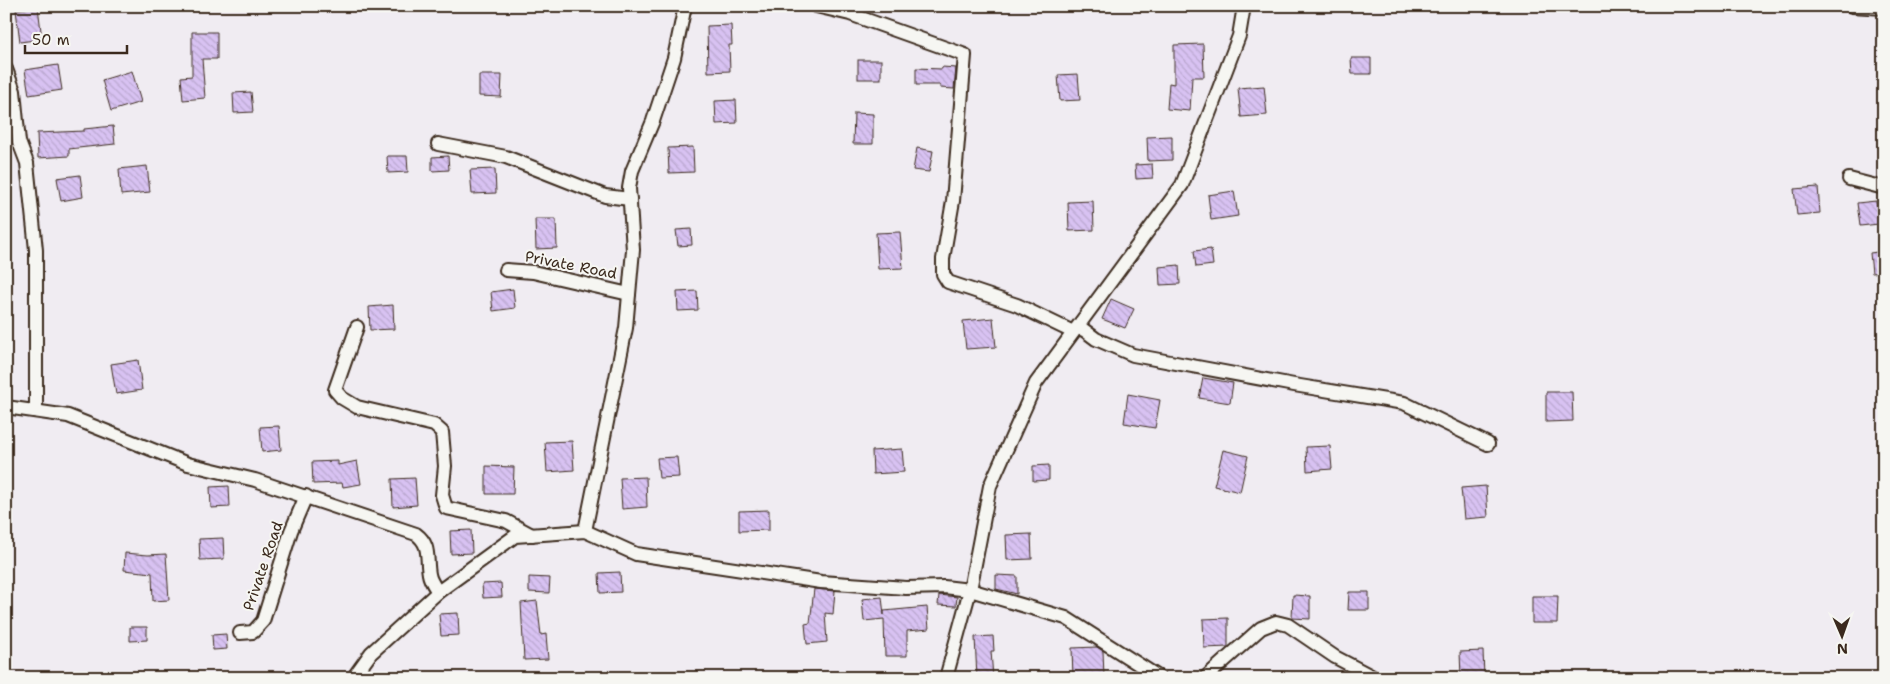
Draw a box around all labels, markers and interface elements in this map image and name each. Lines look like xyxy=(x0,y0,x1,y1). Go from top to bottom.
scale bar xyxy=(25,22,128,54)
text: 50 m xyxy=(32,30,70,50)
street label: Private Road xyxy=(523,246,619,284)
street label: Private Road xyxy=(238,518,288,613)
north arrow xyxy=(1818,612,1868,662)
text: N xyxy=(1837,640,1848,658)

